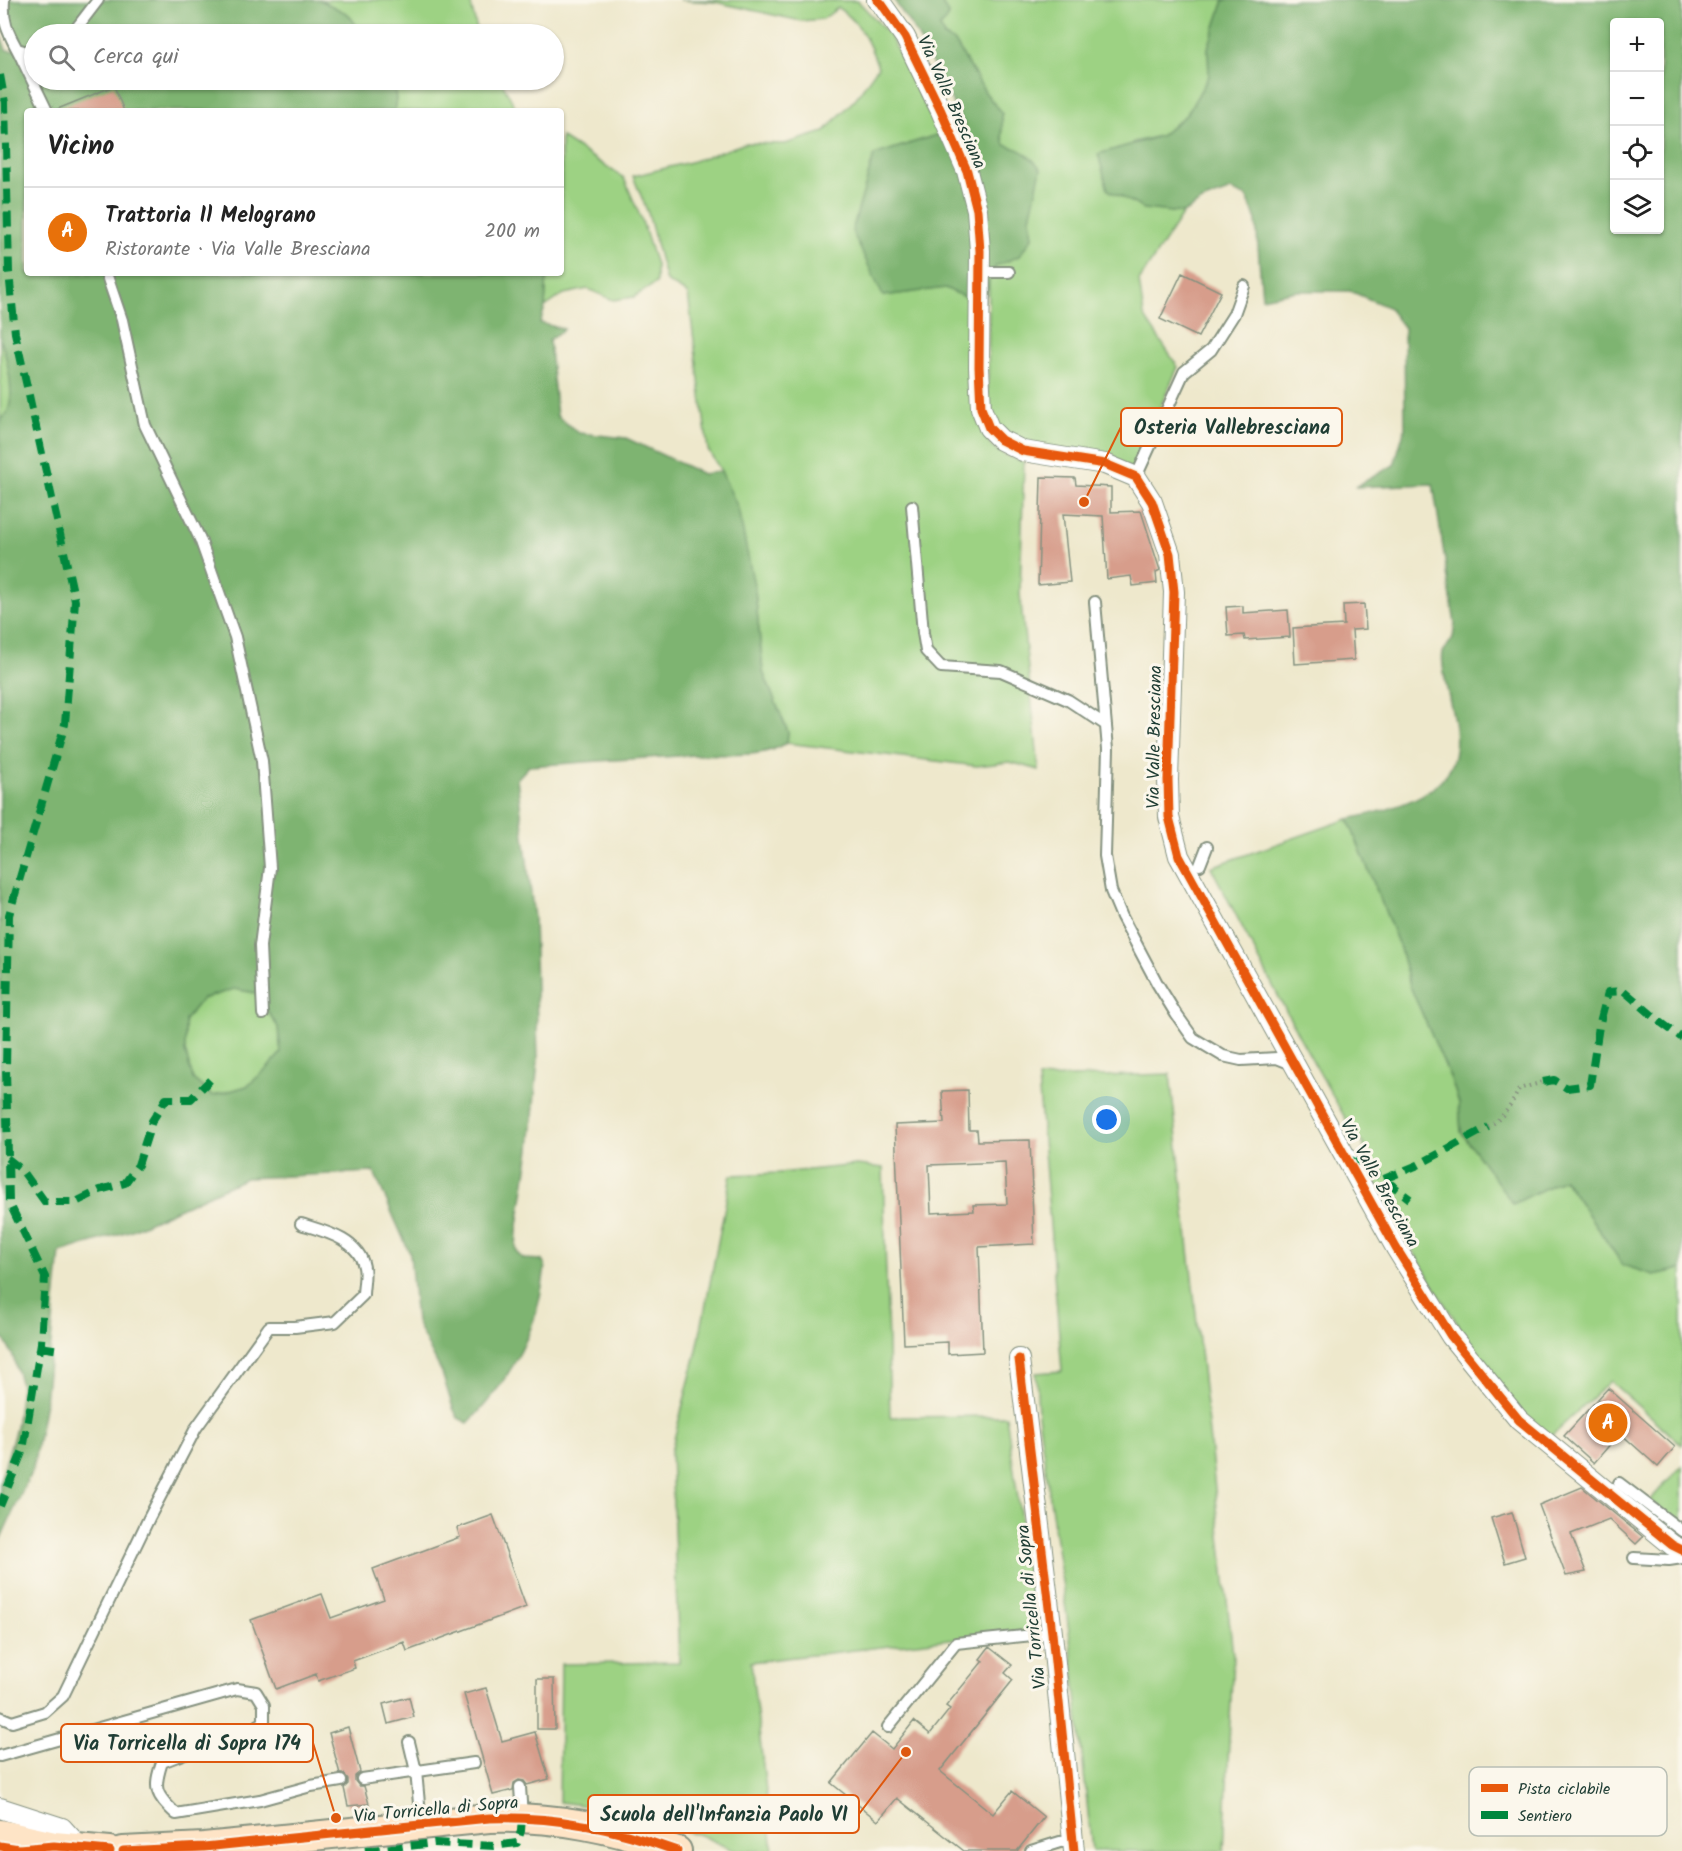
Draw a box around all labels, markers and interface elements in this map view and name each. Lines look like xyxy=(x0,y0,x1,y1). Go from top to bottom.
map controls xyxy=(1610,18,1664,234)
button: + xyxy=(1610,18,1664,72)
search box xyxy=(24,24,564,90)
street label: Via Valle Bresciana xyxy=(908,31,993,174)
text: Cerca qui xyxy=(93,40,179,75)
icon: search xyxy=(45,41,78,74)
button: − xyxy=(1610,72,1664,126)
text: Vicino xyxy=(48,126,114,168)
button: locate xyxy=(1610,126,1664,180)
button: layers xyxy=(1610,180,1664,234)
text: Trattoria Il Melograno xyxy=(105,199,316,234)
text: A xyxy=(61,216,74,248)
text: 200 m xyxy=(484,216,540,248)
text: Ristorante · Via Valle Bresciana xyxy=(105,234,371,266)
callout: Osteria Vallebresciana xyxy=(1121,408,1342,446)
text: Osteria Vallebresciana xyxy=(1134,413,1330,445)
street label: Via Valle Bresciana xyxy=(1140,665,1171,809)
your location xyxy=(1092,1105,1121,1134)
street label: Via Valle Bresciana xyxy=(1331,1114,1426,1254)
pin: A xyxy=(1588,1400,1628,1446)
street label: Via Torricella di Sopra xyxy=(1009,1523,1056,1691)
callout: Via Torricella di Sopra 174 xyxy=(61,1724,313,1762)
text: Via Torricella di Sopra 174 xyxy=(73,1729,301,1761)
legend xyxy=(1469,1767,1667,1836)
text: Pista ciclabile xyxy=(1518,1777,1610,1802)
street label: Via Torricella di Sopra xyxy=(353,1789,520,1832)
callout: Scuola dell'Infanzia Paolo VI xyxy=(588,1795,859,1833)
text: Scuola dell'Infanzia Paolo VI xyxy=(600,1800,848,1832)
text: Sentiero xyxy=(1518,1804,1572,1829)

